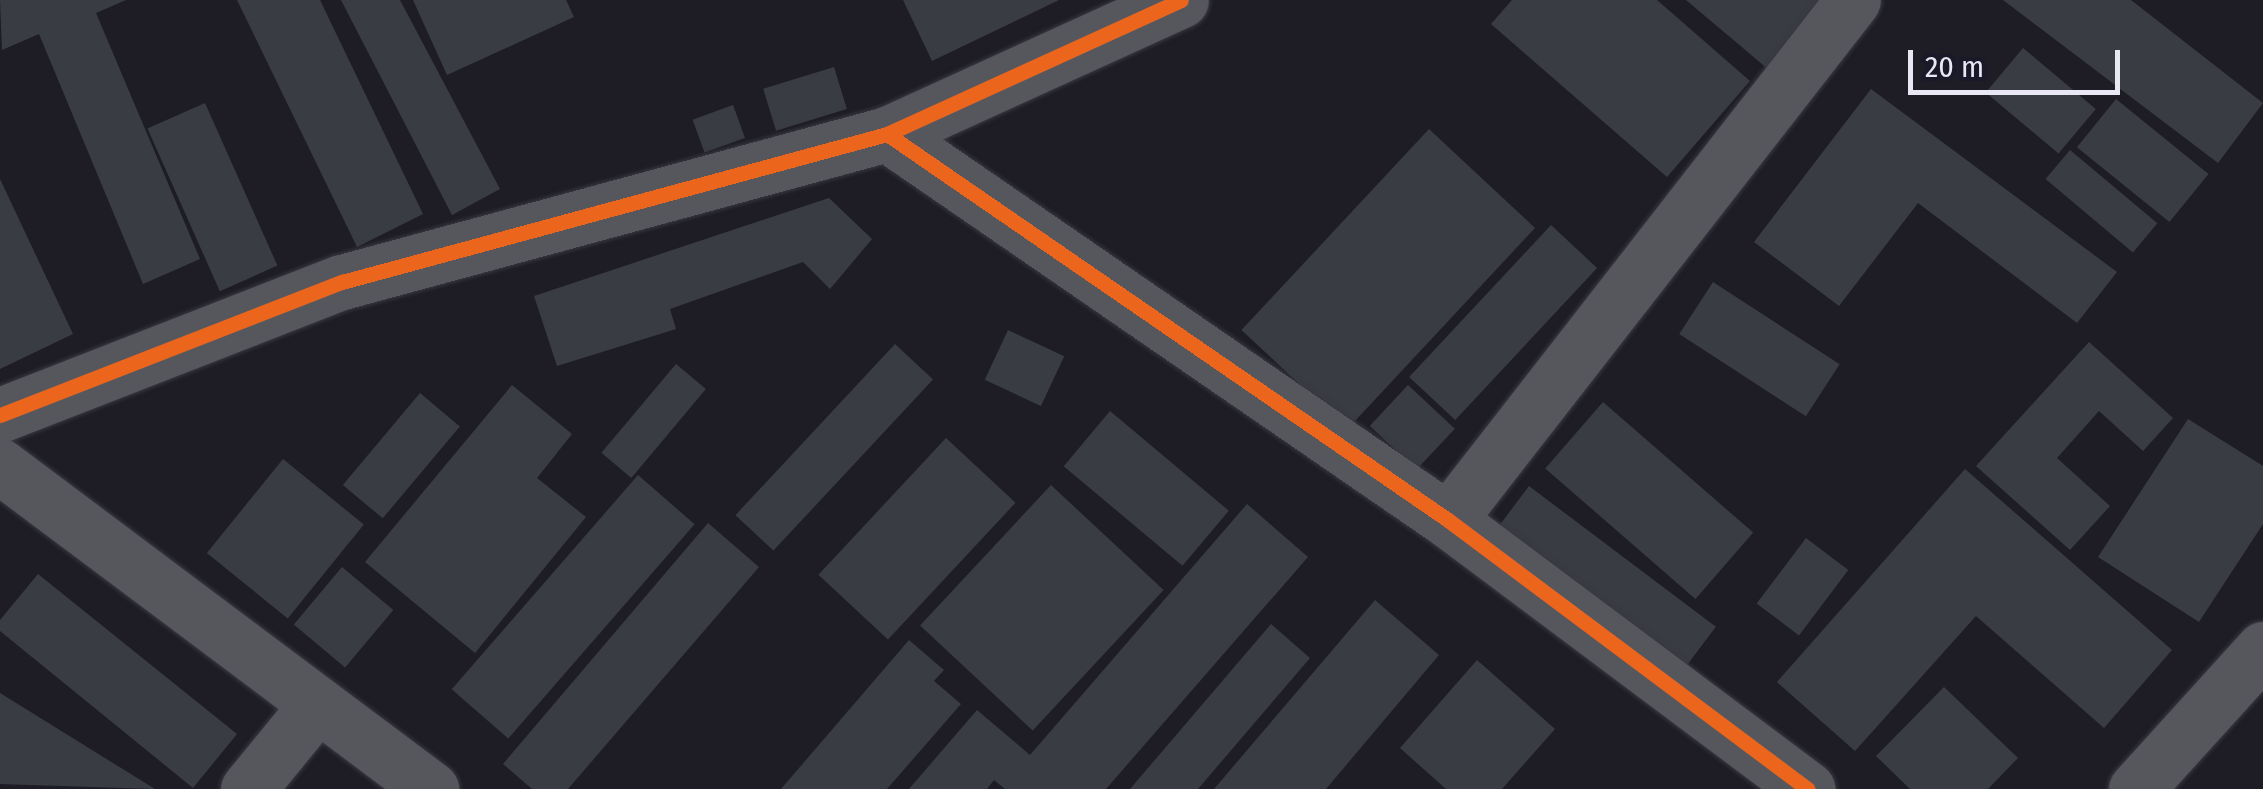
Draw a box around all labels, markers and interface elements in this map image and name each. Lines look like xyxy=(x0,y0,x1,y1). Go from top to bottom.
scale bar xyxy=(1913,30,2126,92)
text: 20 m xyxy=(1925,49,1984,85)

